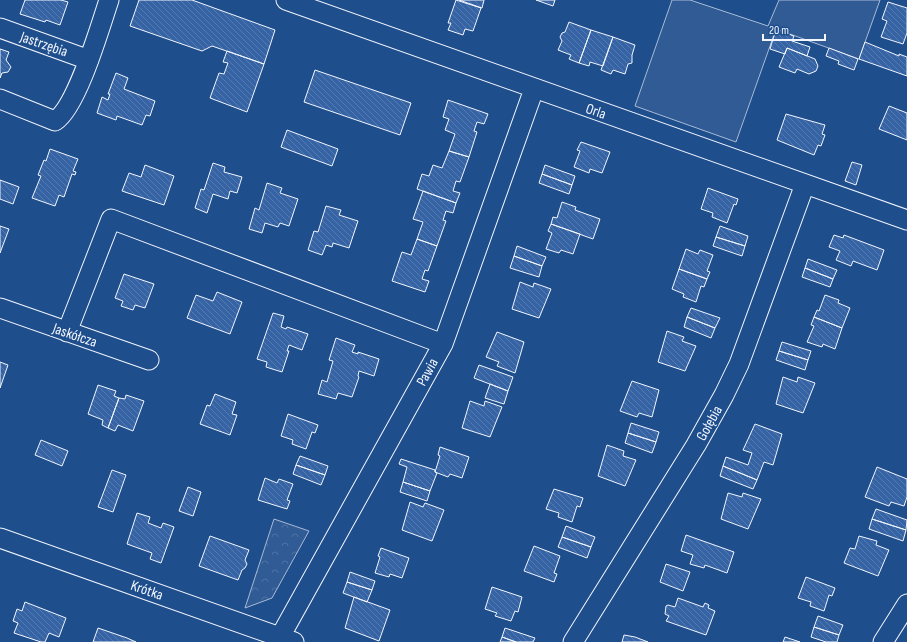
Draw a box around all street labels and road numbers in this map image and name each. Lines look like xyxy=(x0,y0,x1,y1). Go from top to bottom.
street label: Jastrzębia xyxy=(17,27,70,62)
street label: Orla xyxy=(583,99,609,124)
street label: Jaskółcza xyxy=(49,319,100,352)
street label: Pawia xyxy=(412,355,443,389)
street label: Gołębia xyxy=(692,402,727,444)
street label: Krótka xyxy=(128,576,166,605)

